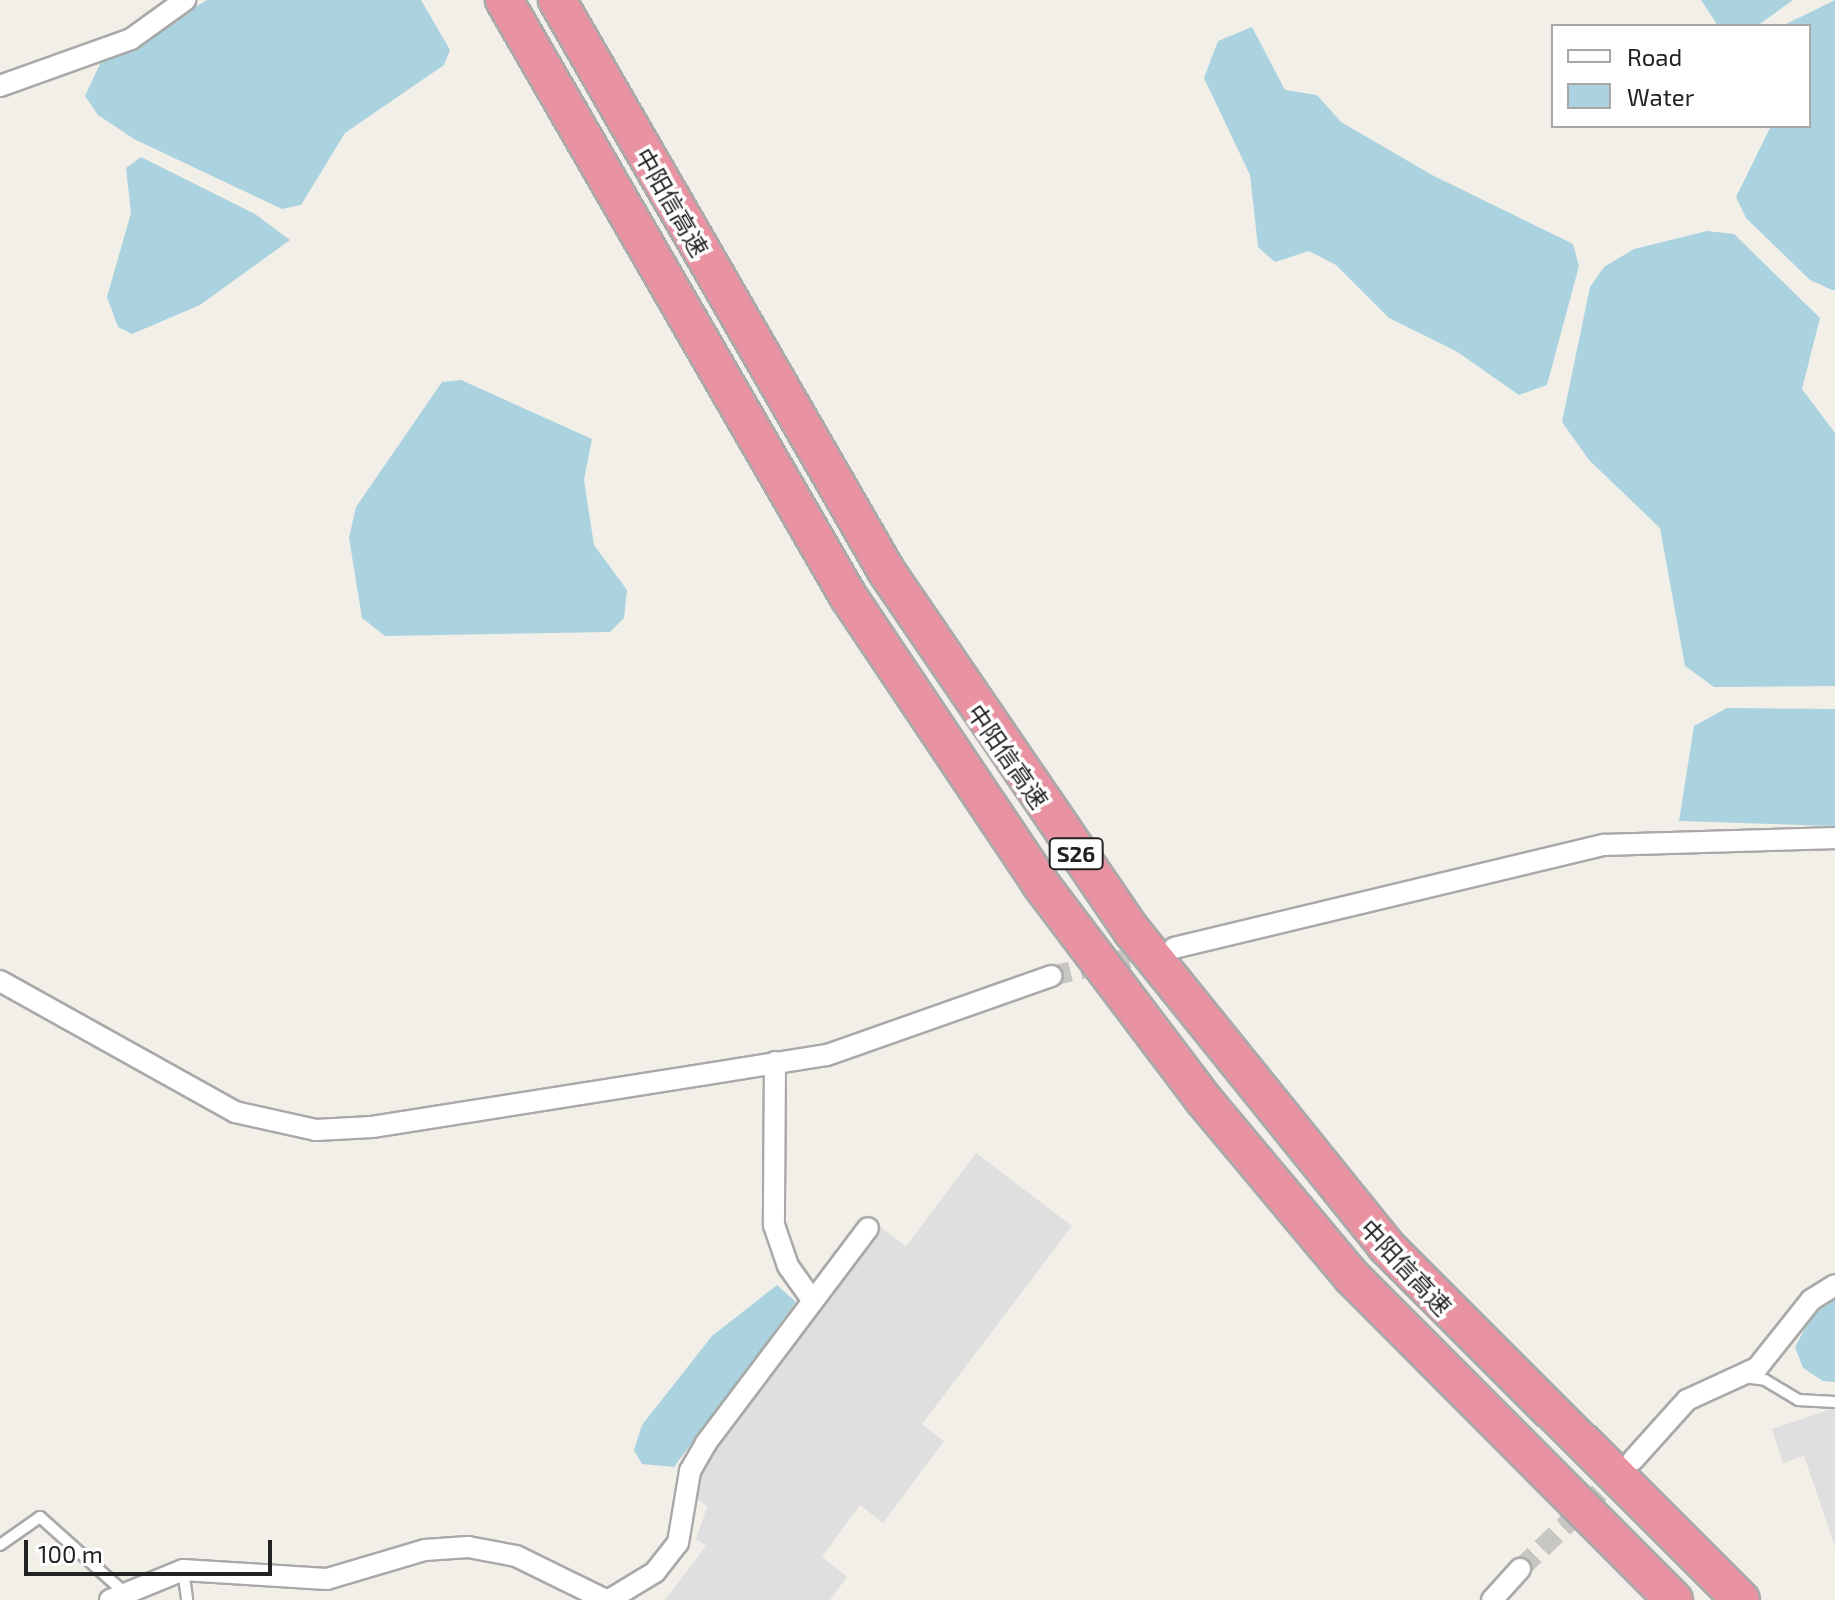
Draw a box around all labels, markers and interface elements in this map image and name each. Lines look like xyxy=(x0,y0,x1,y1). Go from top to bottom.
legend xyxy=(1551,24,1811,128)
text: Road xyxy=(1627,42,1682,71)
text: Water xyxy=(1627,82,1694,111)
street label: 中阳信高速 xyxy=(630,143,714,261)
street label: 中阳信高速 xyxy=(962,699,1054,813)
road number: S26 xyxy=(1048,836,1104,872)
street label: 中阳信高速 xyxy=(1355,1213,1457,1321)
scale bar xyxy=(28,1524,276,1574)
text: 100 m xyxy=(38,1539,103,1568)

